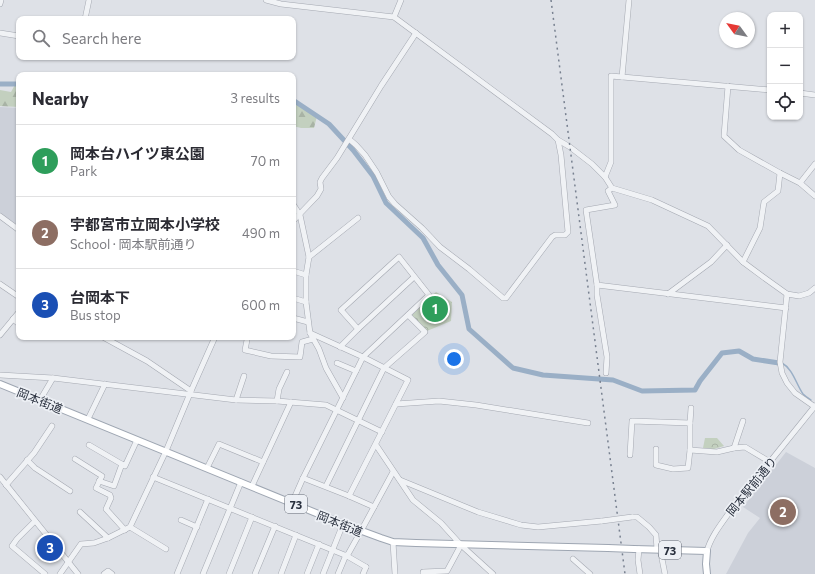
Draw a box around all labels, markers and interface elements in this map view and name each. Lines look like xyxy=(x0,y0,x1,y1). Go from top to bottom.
north arrow xyxy=(719,12,755,48)
map controls xyxy=(767,12,803,120)
button: + xyxy=(767,12,803,48)
search box xyxy=(16,16,296,60)
icon: search xyxy=(30,27,52,49)
text: Search here xyxy=(62,29,141,47)
button: − xyxy=(767,48,803,84)
button: locate xyxy=(767,84,803,120)
text: Nearby xyxy=(32,88,89,109)
text: 3 results xyxy=(231,90,280,106)
text: 岡本台ハイツ東公園 xyxy=(70,144,205,162)
text: 1 xyxy=(42,153,48,169)
text: 70 m xyxy=(251,153,280,169)
text: Park xyxy=(70,163,97,179)
text: 宇都宮市立岡本小学校 xyxy=(70,215,220,233)
text: 2 xyxy=(41,225,49,241)
text: 490 m xyxy=(242,225,280,241)
text: School · 岡本駅前通り xyxy=(70,236,196,252)
text: 台岡本下 xyxy=(70,288,130,306)
pin: 1 xyxy=(422,294,448,324)
text: 3 xyxy=(41,297,49,313)
text: 600 m xyxy=(241,297,280,313)
text: Bus stop xyxy=(70,307,121,323)
your location xyxy=(444,349,464,369)
street label: 岡本街道 xyxy=(15,385,65,415)
street label: 岡本駅前通り xyxy=(723,454,779,518)
road number: 73 xyxy=(285,495,307,513)
pin: 2 xyxy=(770,497,796,527)
street label: 岡本街道 xyxy=(315,508,365,538)
pin: 3 xyxy=(37,533,63,563)
road number: 73 xyxy=(659,541,681,559)

